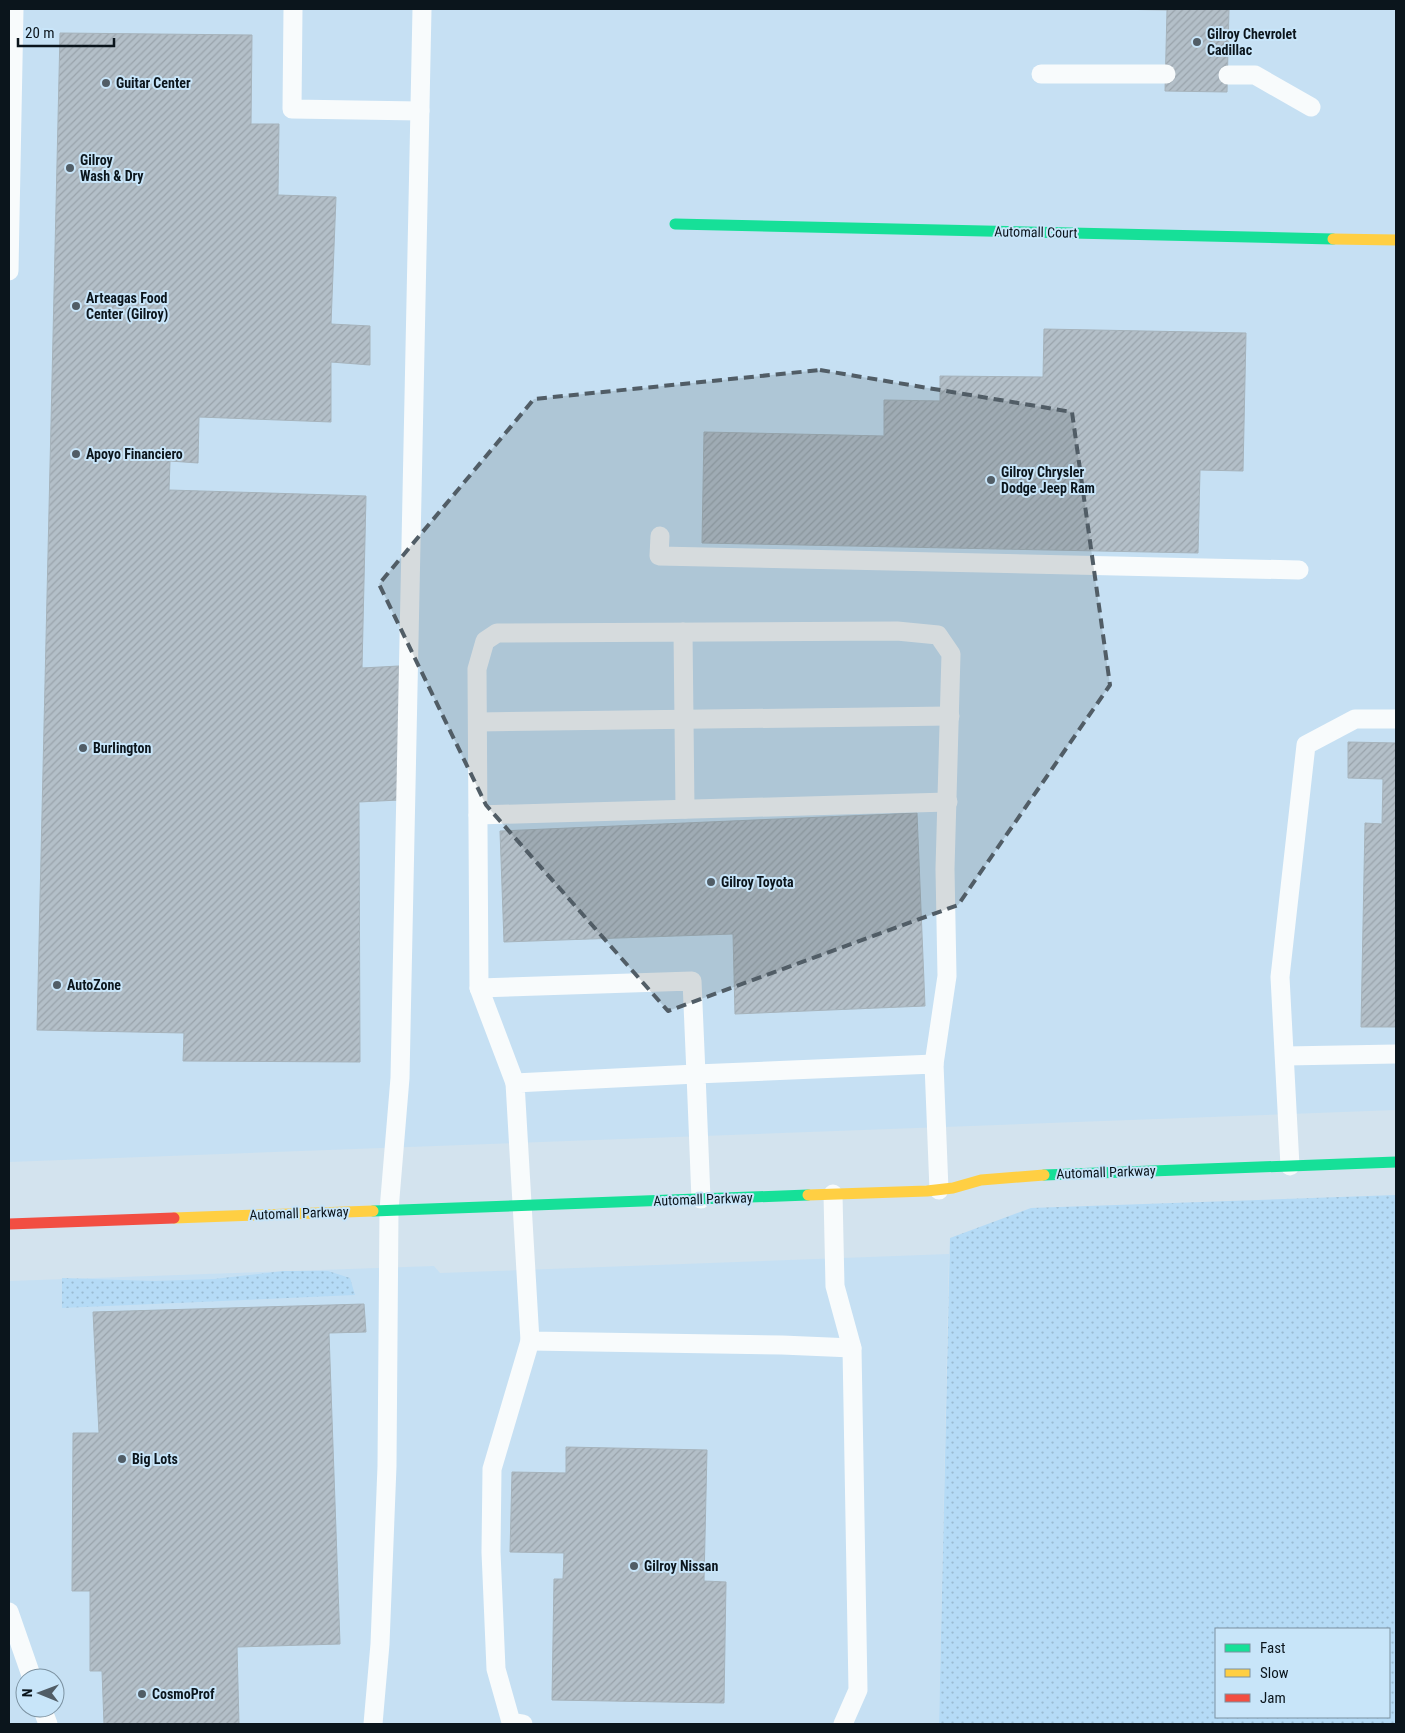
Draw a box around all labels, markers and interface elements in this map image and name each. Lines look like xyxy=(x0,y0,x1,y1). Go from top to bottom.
scale bar xyxy=(18,15,114,47)
text: 20 m xyxy=(25,24,55,42)
place label: Gilroy Chevrolet Cadillac xyxy=(1207,26,1297,58)
marker: Gilroy Chevrolet Cadillac xyxy=(1191,36,1203,48)
place label: Guitar Center xyxy=(116,75,191,91)
marker: Guitar Center xyxy=(100,77,112,89)
place label: Gilroy Wash & Dry xyxy=(80,152,144,184)
marker: Gilroy Wash & Dry xyxy=(64,162,76,174)
street label: Automall Court xyxy=(994,223,1078,241)
place label: Arteagas Food Center (Gilroy) xyxy=(86,290,168,323)
marker: Arteagas Food Center (Gilroy) xyxy=(70,300,82,312)
place label: Apoyo Financiero xyxy=(86,446,183,462)
marker: Apoyo Financiero xyxy=(70,448,82,460)
place label: Gilroy Chrysler Dodge Jeep Ram xyxy=(1001,464,1095,496)
marker: Gilroy Chrysler Dodge Jeep Ram xyxy=(985,474,997,486)
place label: Burlington xyxy=(93,740,151,756)
marker: Burlington xyxy=(77,742,89,754)
place label: Gilroy Toyota xyxy=(721,874,794,890)
marker: Gilroy Toyota xyxy=(705,876,717,888)
place label: AutoZone xyxy=(67,977,121,993)
marker: AutoZone xyxy=(51,979,63,991)
street label: Automall Parkway xyxy=(1056,1162,1156,1182)
street label: Automall Parkway xyxy=(653,1189,753,1209)
street label: Automall Parkway xyxy=(249,1203,349,1223)
place label: Big Lots xyxy=(132,1451,178,1467)
marker: Big Lots xyxy=(116,1453,128,1465)
place label: Gilroy Nissan xyxy=(644,1558,718,1574)
marker: Gilroy Nissan xyxy=(628,1560,640,1572)
legend xyxy=(1215,1628,1390,1718)
text: Fast xyxy=(1260,1639,1285,1657)
text: Slow xyxy=(1260,1664,1289,1682)
north arrow xyxy=(15,1668,65,1718)
place label: CosmoProf xyxy=(152,1686,215,1702)
text: N xyxy=(19,1688,35,1697)
marker: CosmoProf xyxy=(136,1688,148,1700)
text: Jam xyxy=(1260,1689,1286,1707)

